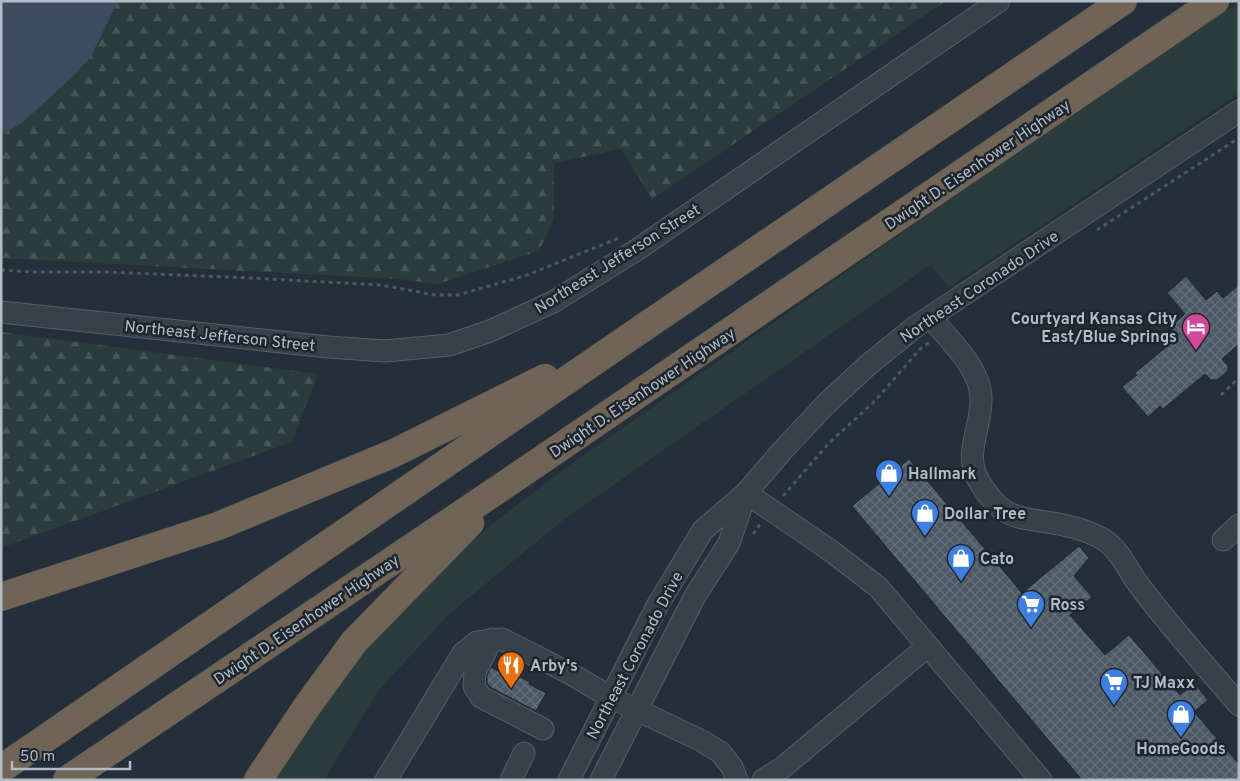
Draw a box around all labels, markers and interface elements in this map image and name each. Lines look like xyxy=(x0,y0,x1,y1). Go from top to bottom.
street label: Dwight D. Eisenhower Highway xyxy=(882,96,1075,235)
street label: Northeast Jefferson Street xyxy=(531,200,705,319)
street label: Northeast Coronado Drive xyxy=(897,227,1063,348)
place label: Courtyard Kansas City East/Blue Springs xyxy=(1011,310,1177,348)
hotel icon: Courtyard Kansas City East/Blue Springs xyxy=(1181,312,1211,351)
street label: Northeast Jefferson Street xyxy=(123,317,316,357)
street label: Dwight D. Eisenhower Highway xyxy=(547,324,740,463)
shop icon: Hallmark xyxy=(874,458,904,497)
place label: Hallmark xyxy=(908,465,976,485)
shop icon: Dollar Tree xyxy=(910,498,940,537)
place label: Dollar Tree xyxy=(944,505,1026,525)
shop icon: Cato xyxy=(946,543,976,582)
place label: Cato xyxy=(980,550,1014,570)
street label: Dwight D. Eisenhower Highway xyxy=(211,551,404,690)
street label: Northeast Coronado Drive xyxy=(583,569,688,743)
supermarket icon: Ross xyxy=(1016,589,1046,628)
place label: Ross xyxy=(1050,596,1085,616)
restaurant icon: Arby's xyxy=(496,650,526,689)
place label: Arby's xyxy=(530,657,578,677)
supermarket icon: TJ Maxx xyxy=(1099,667,1129,706)
place label: TJ Maxx xyxy=(1133,674,1195,694)
shop icon: HomeGoods xyxy=(1166,699,1196,738)
scale bar xyxy=(12,738,130,770)
place label: HomeGoods xyxy=(1136,740,1226,760)
text: 50 m xyxy=(20,748,55,767)

